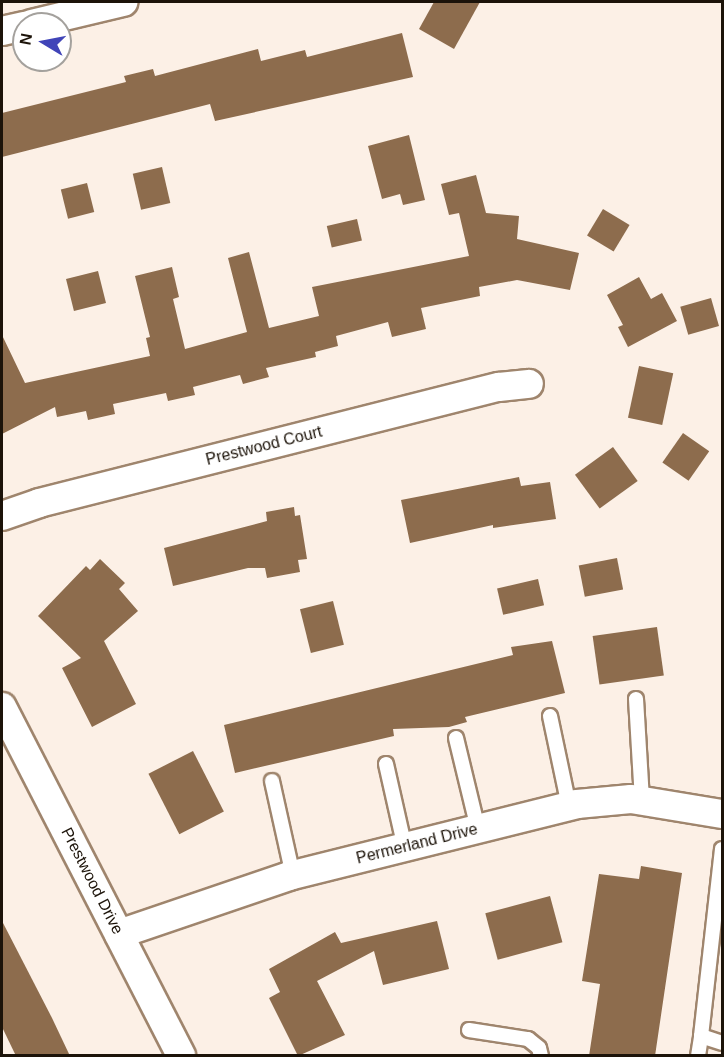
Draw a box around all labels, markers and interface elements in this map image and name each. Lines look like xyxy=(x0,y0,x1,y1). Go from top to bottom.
north arrow xyxy=(12,12,72,72)
text: N xyxy=(16,32,35,46)
street label: Prestwood Court xyxy=(204,422,324,470)
street label: Permerland Drive xyxy=(354,820,480,868)
street label: Prestwood Drive xyxy=(57,824,127,938)

